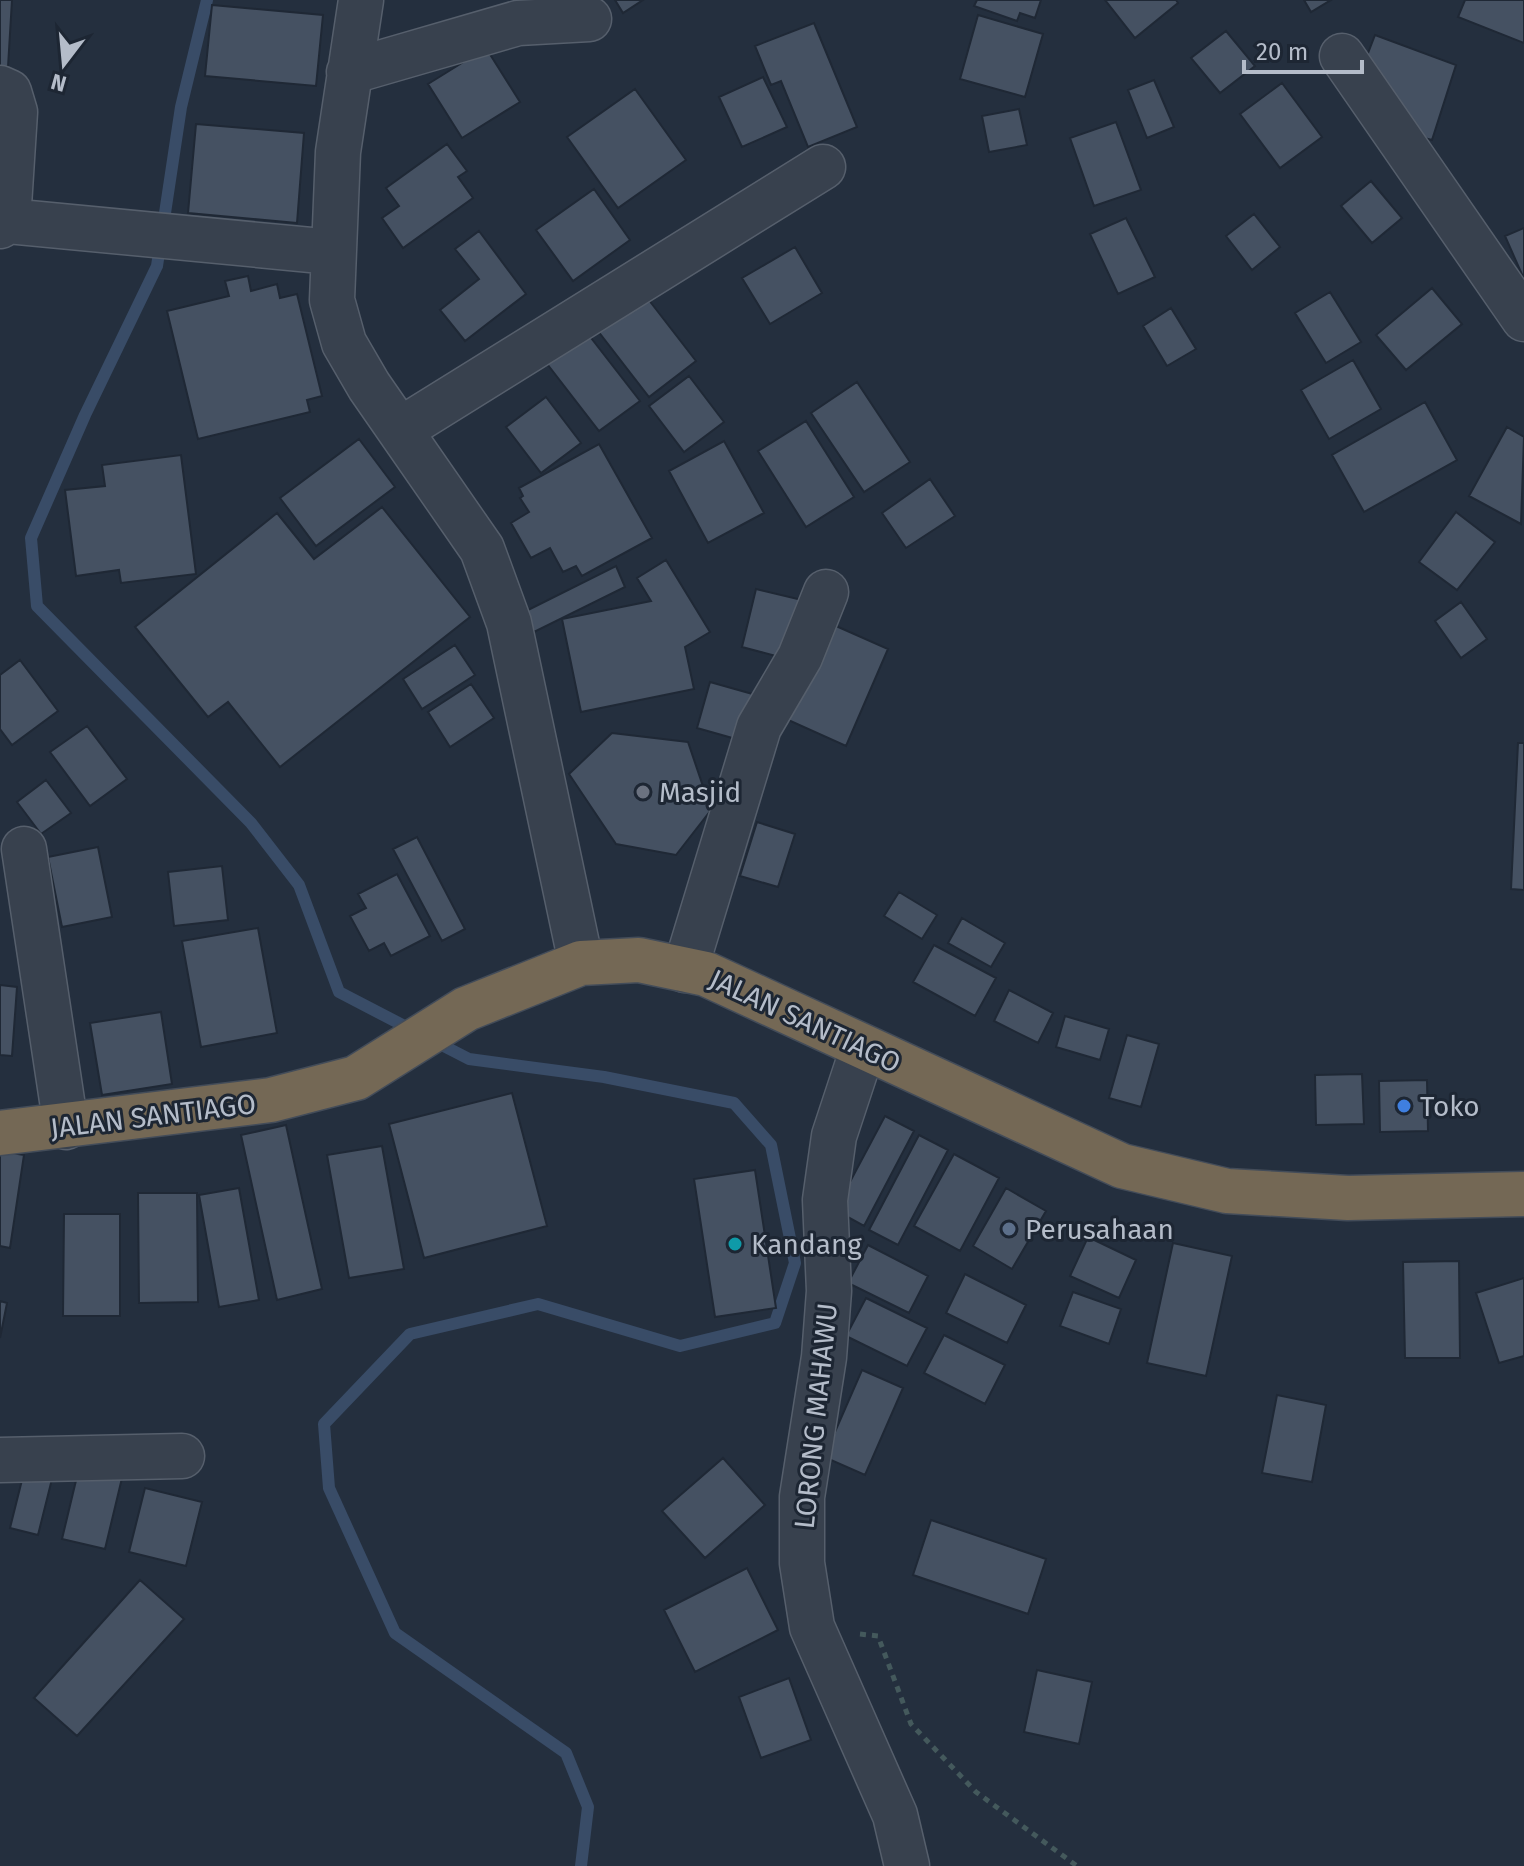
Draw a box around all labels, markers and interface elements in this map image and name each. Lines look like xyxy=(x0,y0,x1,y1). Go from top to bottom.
north arrow xyxy=(24,24,104,104)
scale bar xyxy=(1244,24,1362,74)
text: 20 m xyxy=(1256,38,1308,66)
text: N xyxy=(48,68,69,98)
place label: Masjid xyxy=(659,776,741,809)
marker: Masjid xyxy=(634,783,652,801)
street label: JALAN SANTIAGO xyxy=(704,962,906,1080)
street label: JALAN SANTIAGO xyxy=(48,1087,258,1145)
place label: Toko xyxy=(1420,1090,1480,1123)
marker: Toko xyxy=(1395,1097,1413,1115)
place label: Perusahaan xyxy=(1025,1213,1174,1246)
marker: Perusahaan xyxy=(1000,1220,1018,1238)
place label: Kandang xyxy=(751,1228,862,1261)
marker: Kandang xyxy=(726,1235,744,1253)
street label: LORONG MAHAWU xyxy=(788,1301,844,1531)

